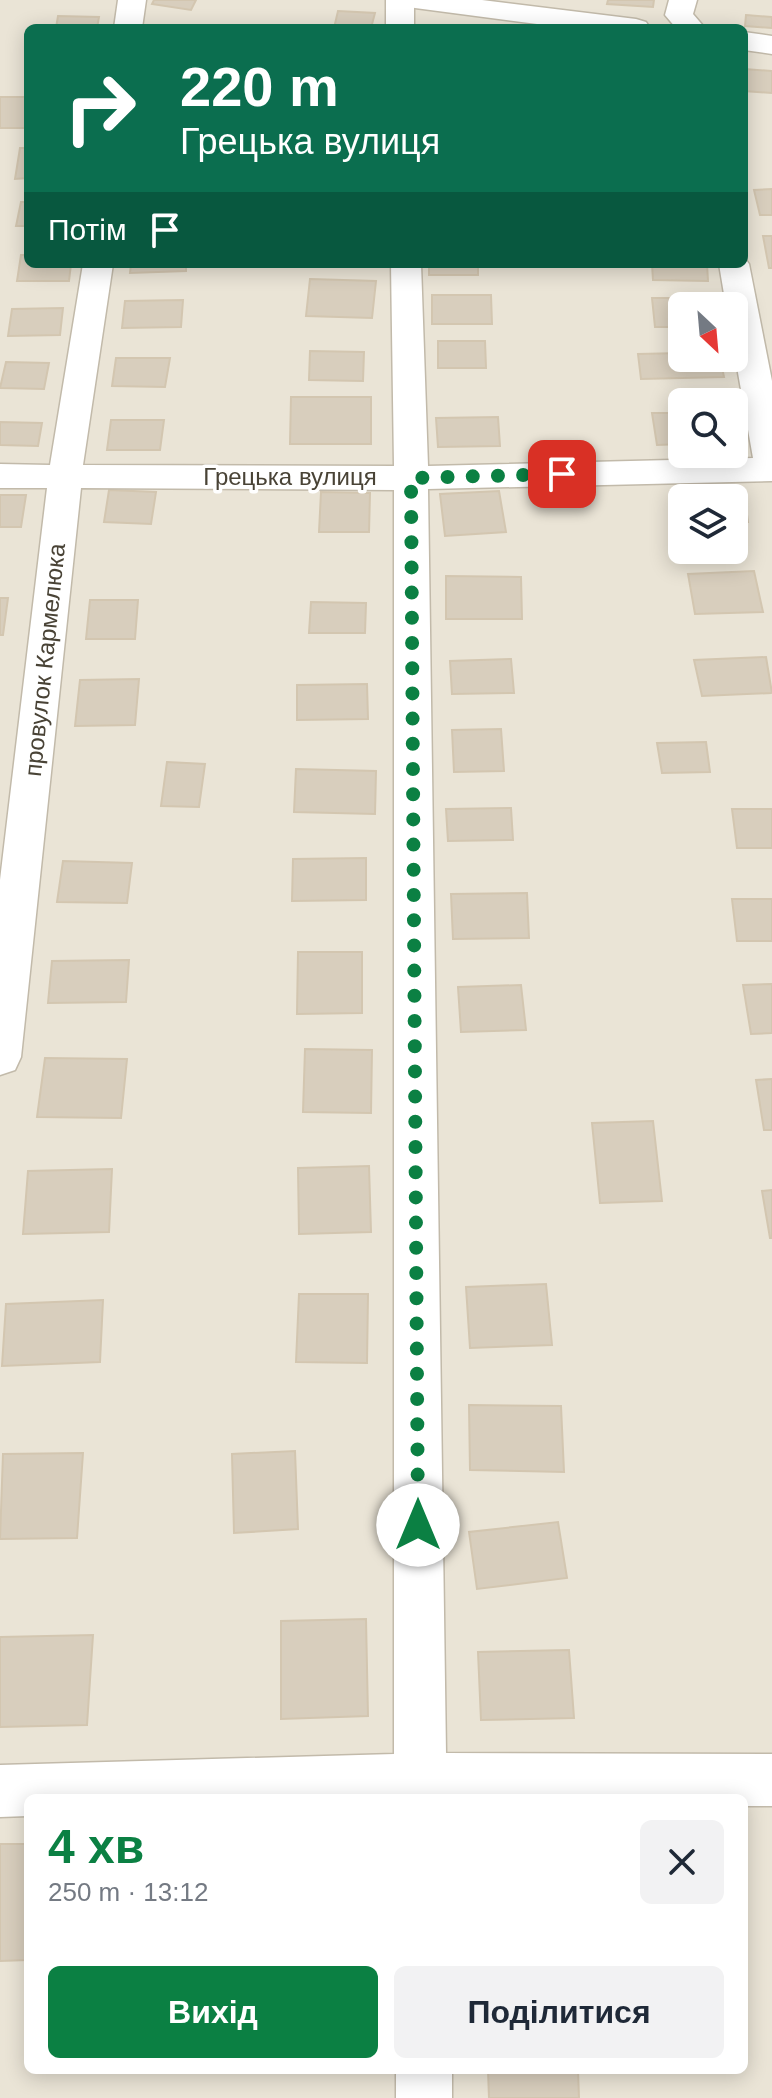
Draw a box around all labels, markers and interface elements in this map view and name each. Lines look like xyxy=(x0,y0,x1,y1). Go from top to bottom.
text: 220 m xyxy=(180,55,339,118)
icon: right xyxy=(48,56,152,160)
text: Грецька вулиця xyxy=(180,121,440,162)
icon: arrive xyxy=(143,208,187,252)
text: Потім xyxy=(48,213,127,246)
north arrow xyxy=(668,292,748,372)
map controls xyxy=(668,292,748,564)
button: search xyxy=(668,388,748,468)
pin xyxy=(528,440,596,508)
icon: arrive xyxy=(540,452,584,496)
street label: Грецька вулиця xyxy=(203,463,377,490)
button: layers xyxy=(668,484,748,564)
street label: провулок Кармелюка xyxy=(19,541,70,778)
position arrow xyxy=(376,1483,460,1567)
text: 4 хв xyxy=(48,1820,144,1873)
button: close xyxy=(640,1820,724,1904)
text: 250 m · 13:12 xyxy=(48,1877,208,1907)
button: Вихід xyxy=(48,1966,378,2058)
button: Поділитися xyxy=(394,1966,724,2058)

